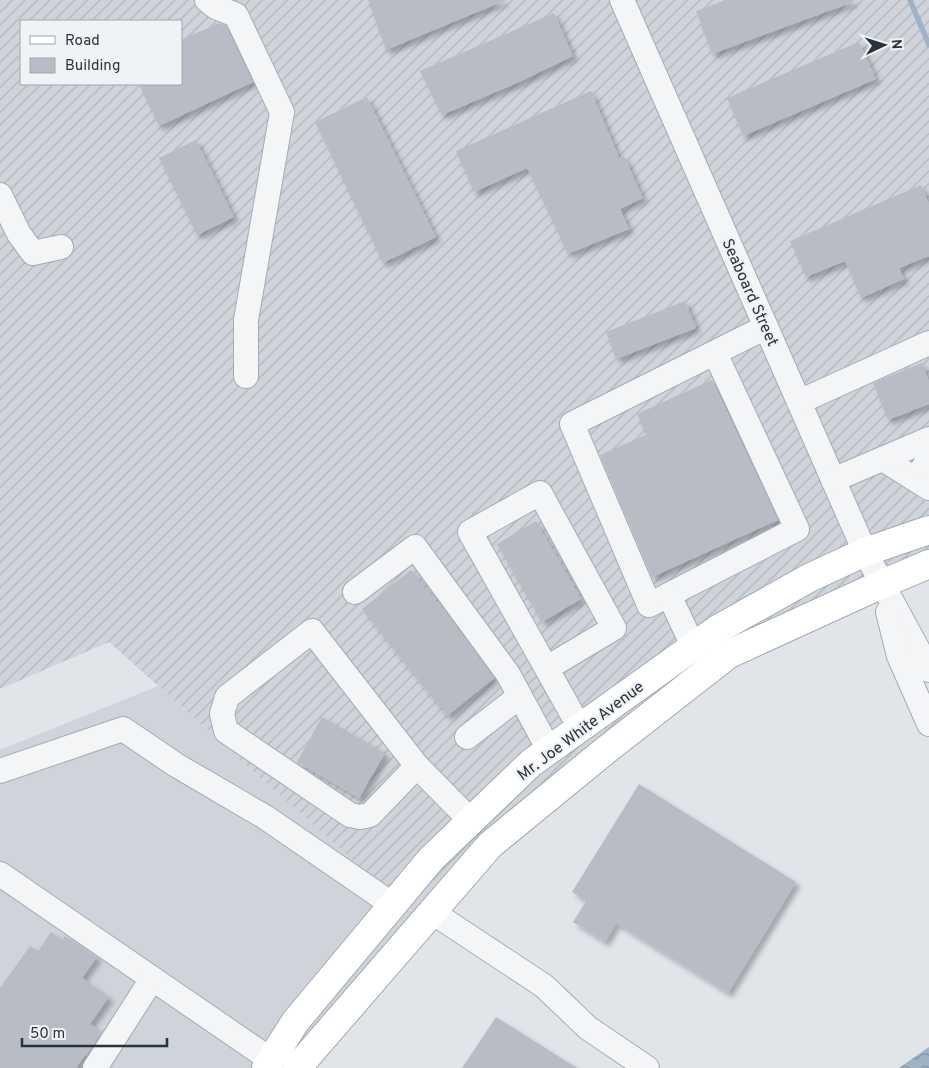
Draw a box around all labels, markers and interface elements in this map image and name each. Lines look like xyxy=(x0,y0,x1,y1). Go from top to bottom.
legend xyxy=(20,20,182,85)
north arrow xyxy=(859,20,909,70)
text: Road xyxy=(65,32,100,51)
text: N xyxy=(887,39,904,50)
text: Building xyxy=(65,57,120,76)
street label: Seaboard Street xyxy=(716,236,782,350)
street label: Mr. Joe White Avenue xyxy=(514,677,649,786)
scale bar xyxy=(22,1016,168,1048)
text: 50 m xyxy=(30,1025,65,1044)

